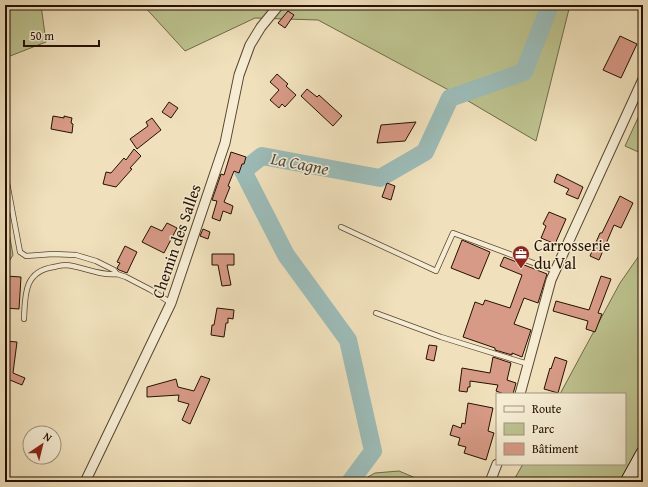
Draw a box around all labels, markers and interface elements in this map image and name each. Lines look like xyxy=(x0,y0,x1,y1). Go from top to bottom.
scale bar xyxy=(24,22,99,48)
text: 50 m xyxy=(30,27,54,44)
water label: La Cagne xyxy=(268,145,331,181)
street label: Chemin des Salles xyxy=(145,181,207,301)
place label: Carrosserie du Val xyxy=(534,233,610,275)
office icon: Carrosserie du Val xyxy=(511,244,531,269)
legend xyxy=(496,393,626,465)
text: Route xyxy=(532,400,562,417)
text: Parc xyxy=(532,420,555,437)
north arrow xyxy=(22,425,62,465)
text: N xyxy=(40,428,56,446)
text: Bâtiment xyxy=(532,440,579,457)

